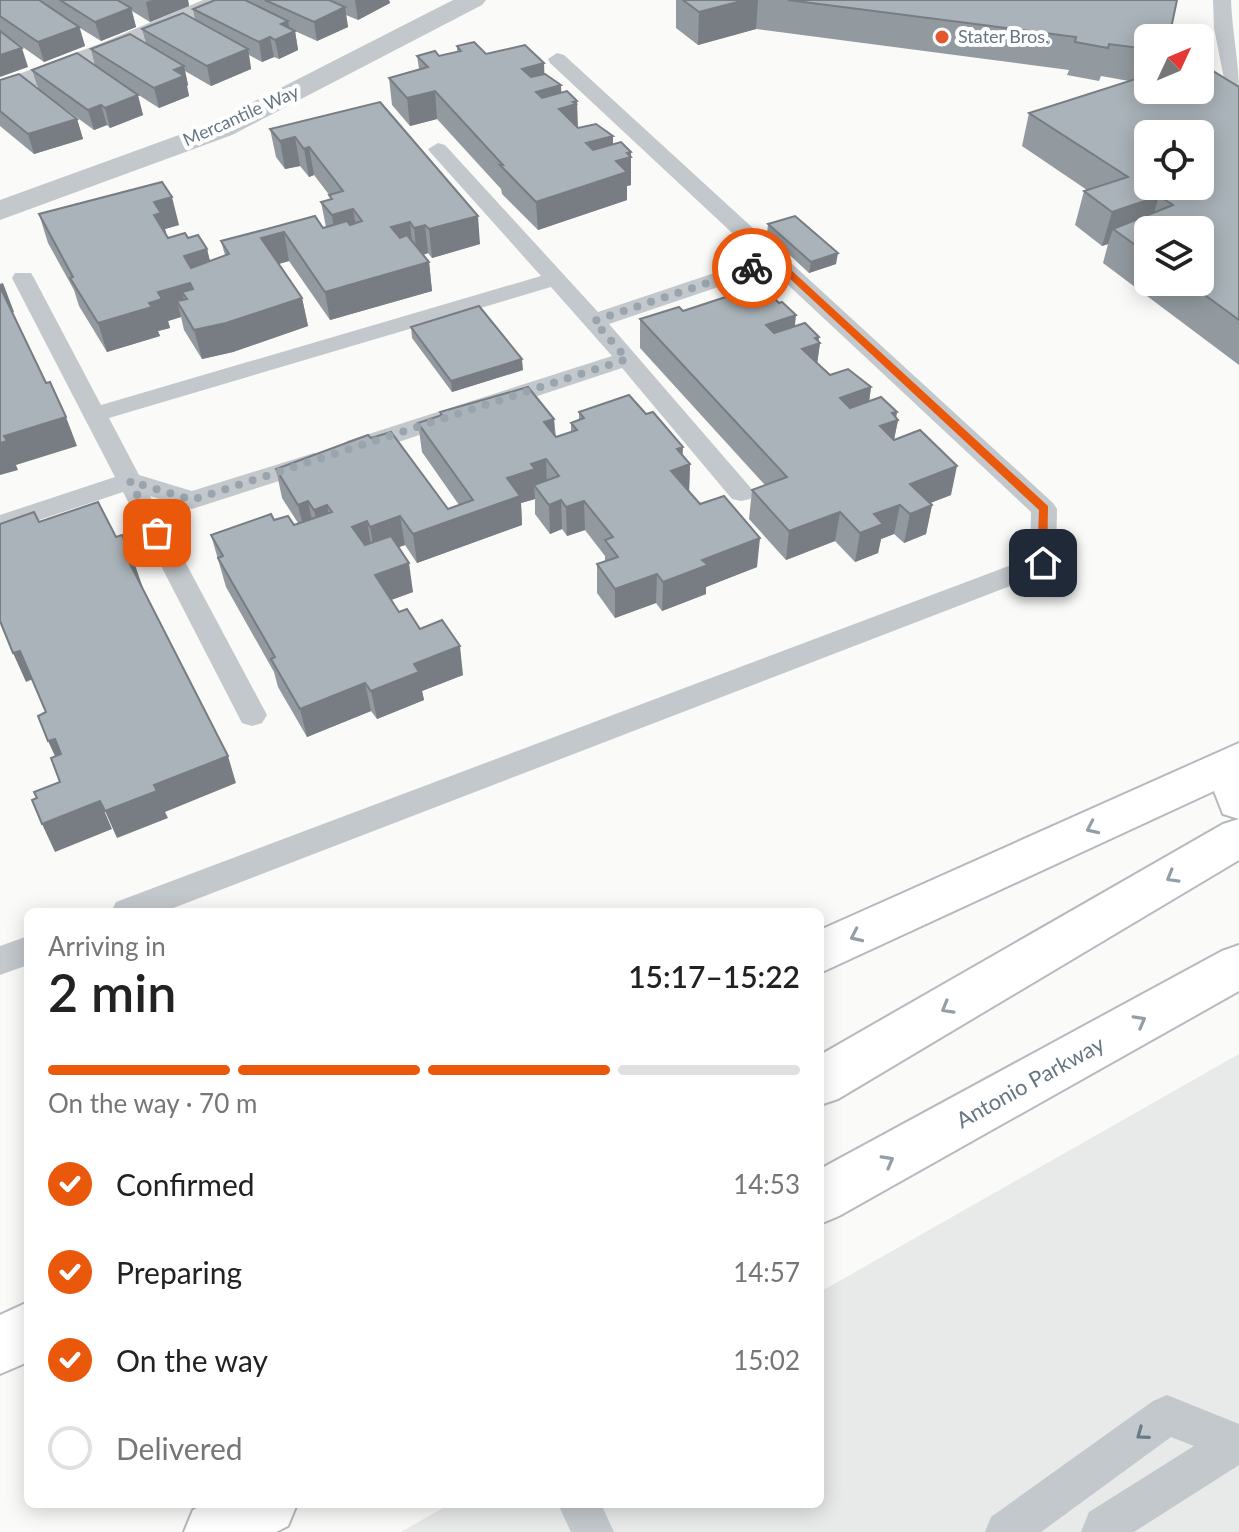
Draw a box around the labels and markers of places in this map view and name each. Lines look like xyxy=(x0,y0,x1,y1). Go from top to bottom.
place label: Stater Bros. xyxy=(958,25,1049,47)
marker: Stater Bros. xyxy=(933,28,951,46)
pin xyxy=(123,499,191,567)
pin xyxy=(1009,529,1077,597)

